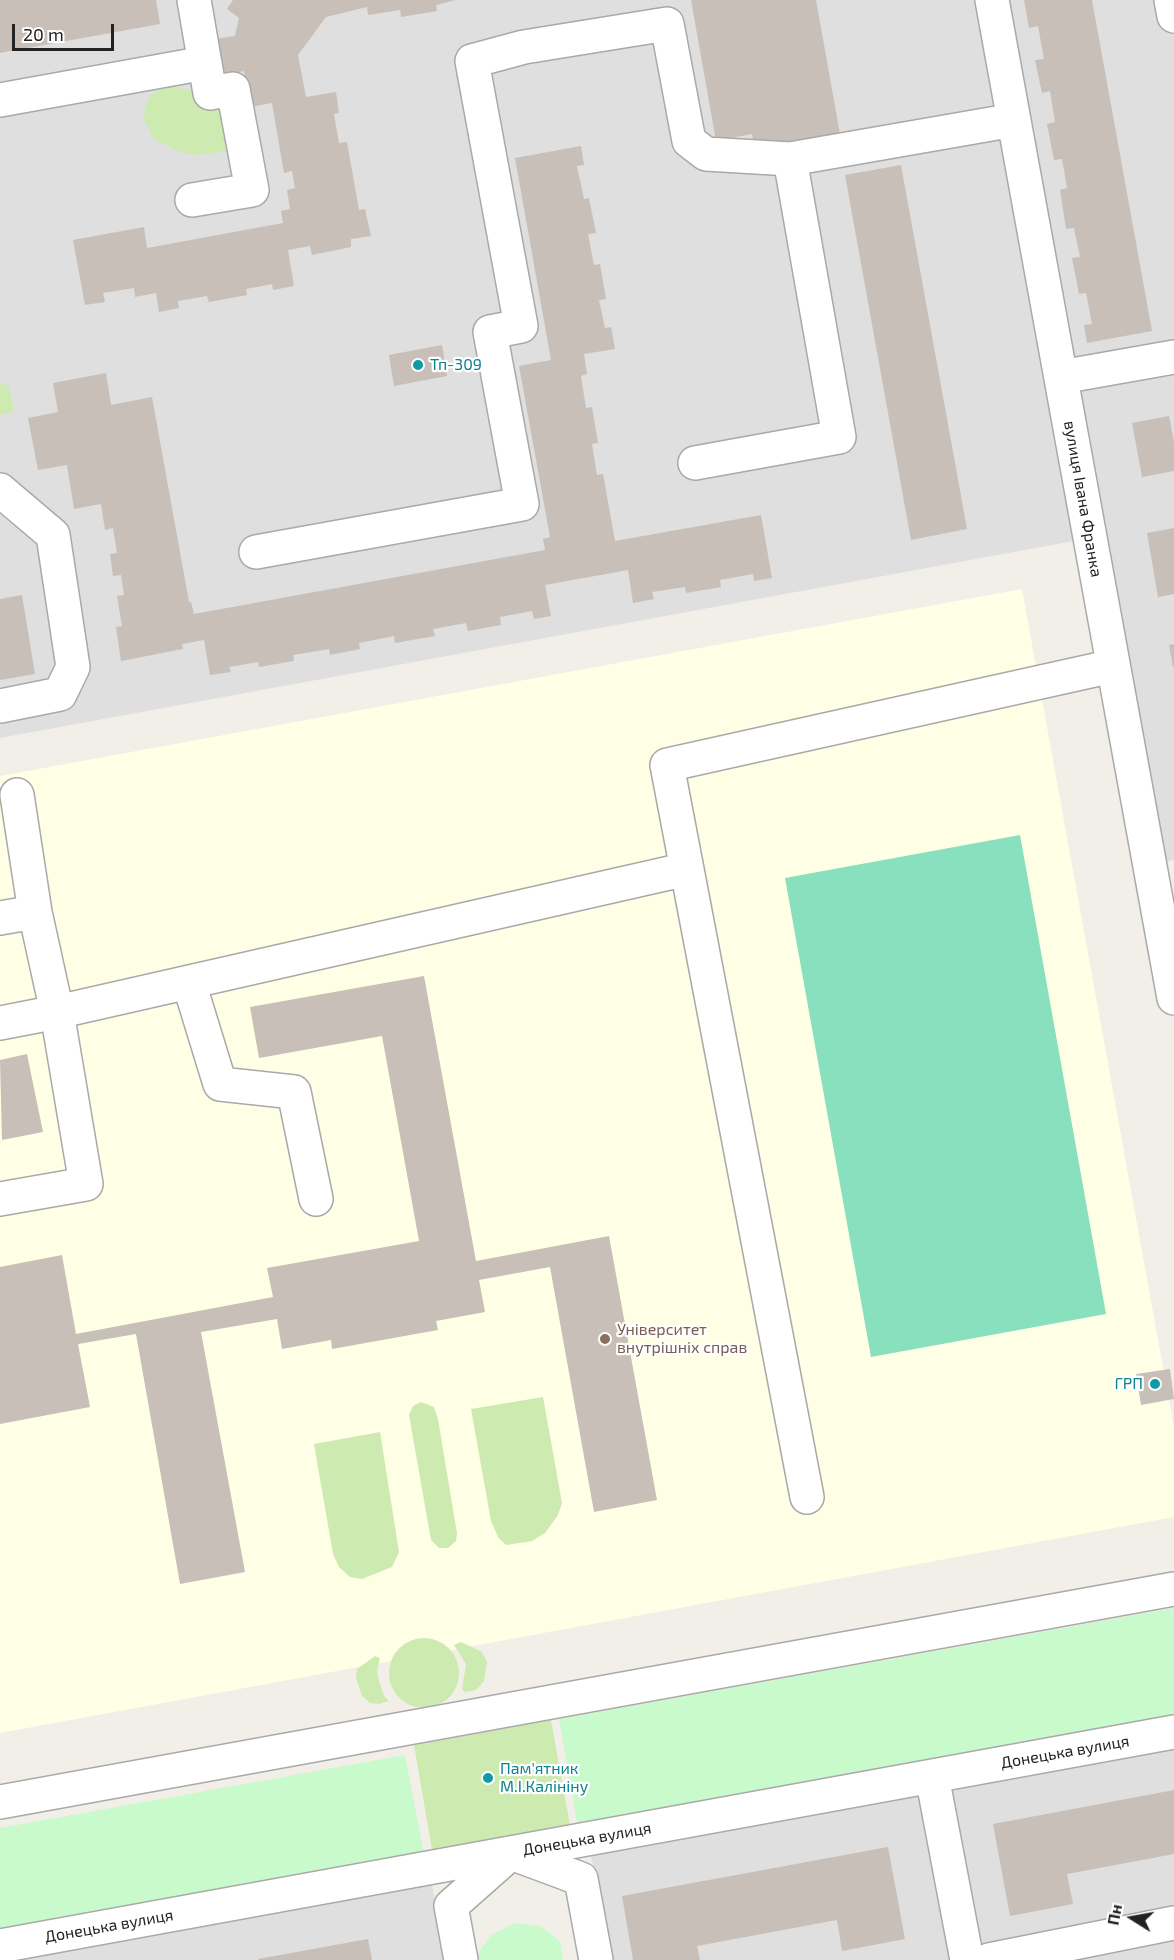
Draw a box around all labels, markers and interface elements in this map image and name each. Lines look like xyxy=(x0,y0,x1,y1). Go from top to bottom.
scale bar xyxy=(15,12,117,50)
text: 20 m xyxy=(23,23,64,45)
place label: Тп-309 xyxy=(430,355,482,375)
marker: Тп-309 xyxy=(411,358,425,372)
street label: вулиця Івана Франка xyxy=(1060,419,1106,579)
place label: Університет внутрішніх справ xyxy=(617,1320,747,1358)
marker: Університет внутрішніх справ xyxy=(598,1332,612,1346)
place label: ГРП xyxy=(1115,1374,1143,1394)
marker: ГРП xyxy=(1148,1377,1162,1391)
street label: Донецька вулиця xyxy=(999,1731,1131,1773)
place label: Пам'ятник М.І.Калініну xyxy=(500,1759,588,1797)
marker: Пам'ятник М.І.Калініну xyxy=(481,1771,495,1785)
street label: Донецька вулиця xyxy=(521,1818,653,1860)
north arrow xyxy=(1102,1888,1162,1948)
text: Пн xyxy=(1103,1902,1125,1926)
street label: Донецька вулиця xyxy=(43,1905,175,1947)

